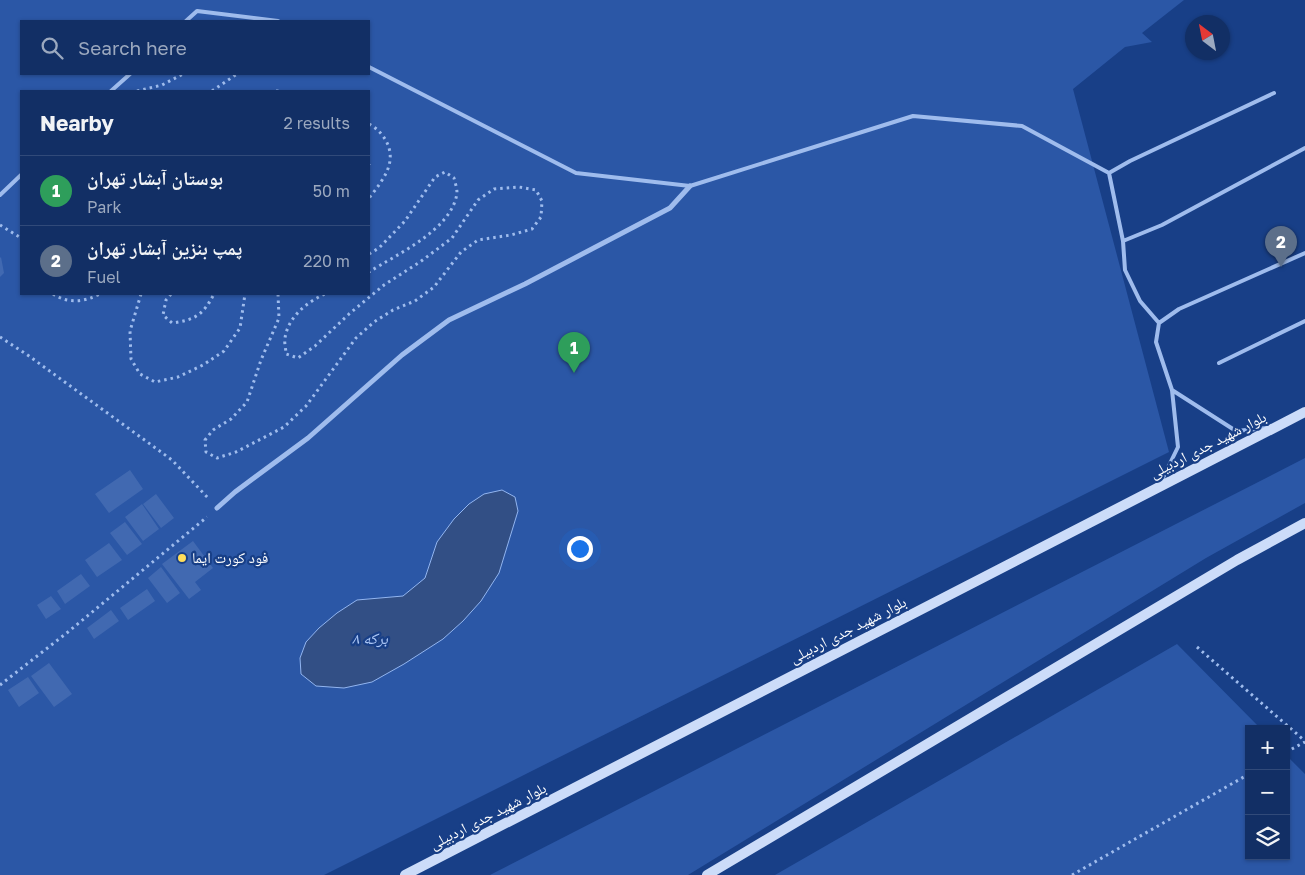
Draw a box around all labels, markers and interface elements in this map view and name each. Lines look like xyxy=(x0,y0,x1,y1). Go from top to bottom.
north arrow xyxy=(1185,15,1230,60)
search box xyxy=(20,20,370,75)
icon: search xyxy=(38,34,66,62)
text: Search here xyxy=(78,36,187,59)
text: Nearby xyxy=(40,110,114,136)
text: 2 results xyxy=(284,113,350,133)
text: بوستان آبشار تهران xyxy=(87,166,223,189)
text: 1 xyxy=(52,181,60,201)
text: 50 m xyxy=(313,181,350,201)
text: Park xyxy=(87,197,122,217)
pin: 2 xyxy=(1265,226,1297,267)
text: پمپ بنزین آبشار تهران xyxy=(87,236,242,259)
text: 2 xyxy=(51,251,61,271)
text: 220 m xyxy=(303,251,350,271)
text: Fuel xyxy=(87,267,121,287)
pin: 1 xyxy=(558,332,590,373)
street label: بلوار شهید جدی اردبیلی xyxy=(1146,407,1270,483)
your location xyxy=(567,536,593,562)
place label: فود کورت ایما xyxy=(192,548,268,567)
marker: فود کورت ایما xyxy=(176,552,188,564)
street label: بلوار شهید جدی اردبیلی xyxy=(786,592,910,668)
water label: برکه ۸ xyxy=(352,628,389,648)
map controls xyxy=(1245,725,1290,860)
button: + xyxy=(1245,725,1290,770)
button: − xyxy=(1245,770,1290,815)
street label: بلوار شهید جدی اردبیلی xyxy=(426,778,550,854)
button: layers xyxy=(1245,815,1290,860)

